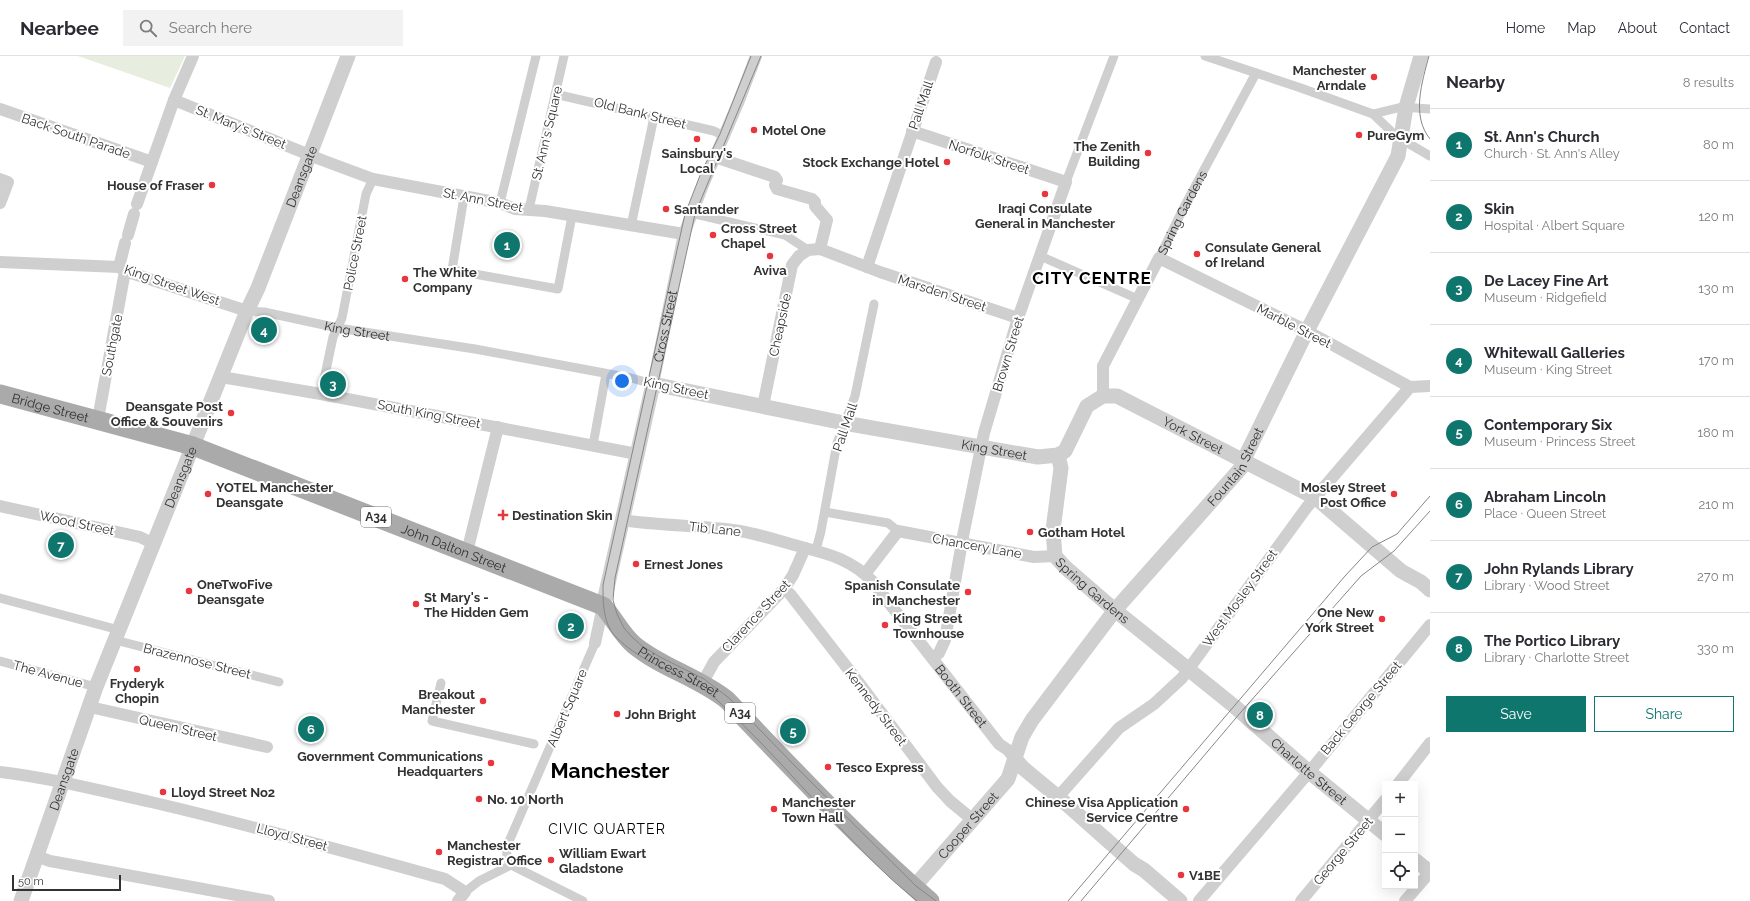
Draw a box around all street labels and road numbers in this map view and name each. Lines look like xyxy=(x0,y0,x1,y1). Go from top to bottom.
street label: Pall Mall xyxy=(906,78,936,131)
street label: St. Ann's Square xyxy=(529,84,565,181)
street label: Old Bank Street xyxy=(592,94,688,132)
street label: St. Mary's Street xyxy=(194,102,289,152)
street label: Back South Parade xyxy=(20,110,133,162)
street label: Norfolk Street xyxy=(947,137,1032,177)
street label: Deansgate xyxy=(283,143,320,209)
street label: Spring Gardens xyxy=(1154,168,1210,257)
street label: St. Ann Street xyxy=(442,185,525,215)
street label: Police Street xyxy=(340,214,370,292)
street label: King Street West xyxy=(122,262,222,309)
street label: Marsden Street xyxy=(896,272,989,315)
street label: Cross Street xyxy=(650,288,680,363)
street label: Cheapside xyxy=(766,292,794,358)
street label: Marble Street xyxy=(1254,301,1334,351)
street label: Southgate xyxy=(99,313,125,377)
street label: Brown Street xyxy=(989,314,1027,393)
street label: King Street xyxy=(323,318,392,343)
street label: King Street xyxy=(642,374,711,402)
street label: Bridge Street xyxy=(10,390,91,425)
street label: South King Street xyxy=(376,397,482,431)
street label: Pall Mall xyxy=(830,400,860,453)
street label: York Street xyxy=(1160,413,1226,457)
street label: Fountain Street xyxy=(1204,424,1266,509)
street label: King Street xyxy=(960,436,1029,463)
street label: Deansgate xyxy=(161,444,199,510)
road number: A34 xyxy=(361,507,391,527)
street label: Wood Street xyxy=(38,508,116,538)
street label: Tib Lane xyxy=(688,519,742,539)
street label: John Dalton Street xyxy=(399,521,509,575)
street label: Chancery Lane xyxy=(931,531,1023,561)
street label: West Mosley Street xyxy=(1200,546,1281,650)
street label: Spring Gardens xyxy=(1053,554,1133,626)
street label: Clarence Street xyxy=(719,576,794,655)
street label: Brazennose Street xyxy=(142,640,253,682)
street label: Princess Street xyxy=(635,643,723,700)
street label: The Avenue xyxy=(11,657,85,691)
street label: Back George Street xyxy=(1318,658,1405,758)
street label: Booth Street xyxy=(932,661,991,731)
street label: Kennedy Street xyxy=(842,666,910,749)
street label: Albert Square xyxy=(544,667,590,749)
road number: A34 xyxy=(725,703,755,723)
street label: Queen Street xyxy=(138,712,219,744)
street label: Charlotte Street xyxy=(1268,735,1351,808)
street label: Deansgate xyxy=(46,746,82,812)
street label: Cooper Street xyxy=(935,788,1001,862)
street label: George Street xyxy=(1310,813,1376,888)
street label: Lloyd Street xyxy=(255,820,330,854)

